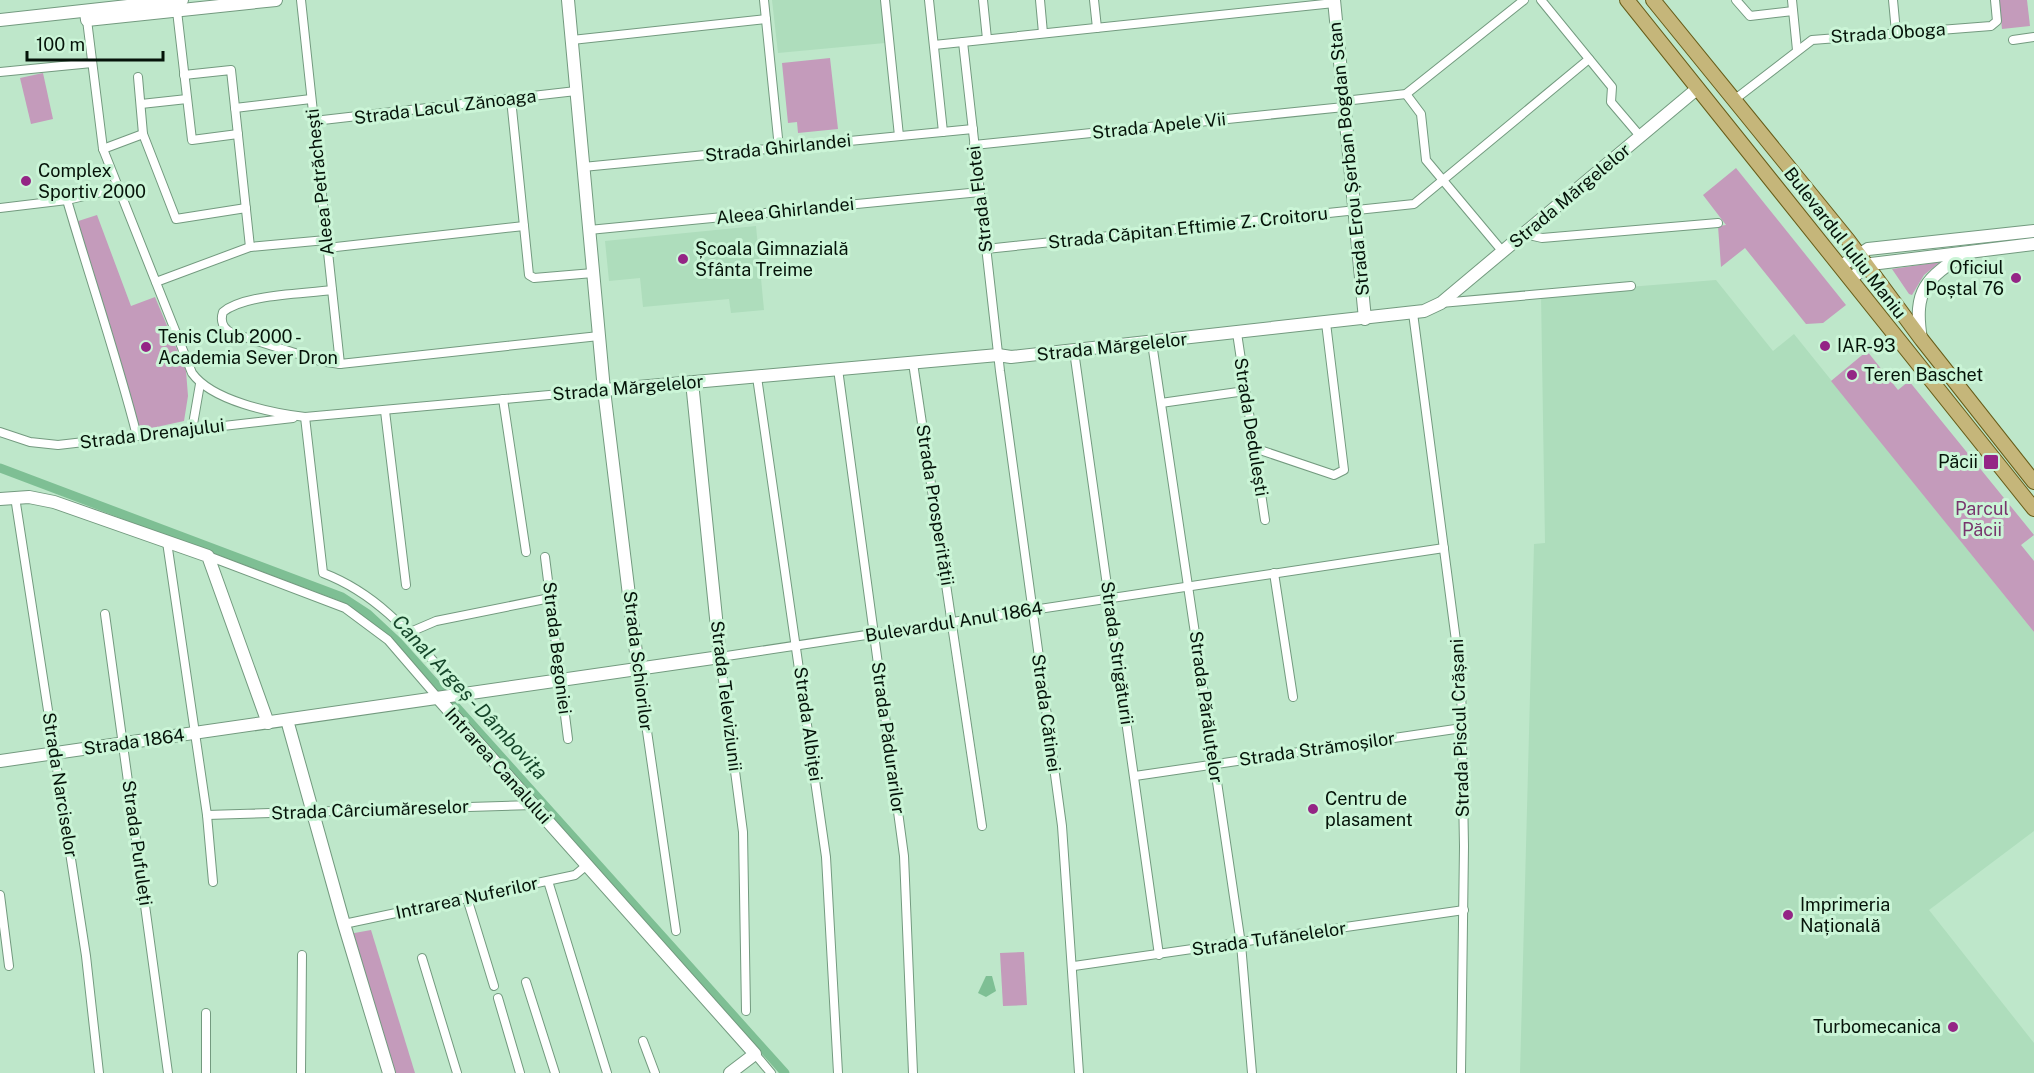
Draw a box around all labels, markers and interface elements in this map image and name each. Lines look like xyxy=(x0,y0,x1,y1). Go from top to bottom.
street label: Strada Oboga xyxy=(1830,18,1946,47)
street label: Strada Erou Șerban Bogdan Stan xyxy=(1324,21,1373,297)
scale bar xyxy=(27,24,164,62)
text: 100 m xyxy=(36,34,85,55)
street label: Strada Lacul Zănoaga xyxy=(353,85,537,128)
street label: Aleea Petrăchești xyxy=(301,108,338,257)
street label: Strada Apele Vii xyxy=(1091,108,1227,143)
street label: Strada Ghirlandei xyxy=(704,129,852,166)
street label: Strada Mărgelelor xyxy=(1505,139,1634,252)
street label: Strada Flotei xyxy=(963,145,996,254)
place label: Complex Sportiv 2000 xyxy=(38,160,146,202)
street label: Bulevardul Iuliu Maniu xyxy=(1780,163,1911,322)
marker: Complex Sportiv 2000 xyxy=(19,174,33,188)
street label: Aleea Ghirlandei xyxy=(715,193,855,228)
street label: Strada Căpitan Eftimie Z. Croitoru xyxy=(1047,202,1329,253)
place label: Școala Gimnazială Sfânta Treime xyxy=(695,238,848,280)
marker: Școala Gimnazială Sfânta Treime xyxy=(676,252,690,266)
place label: Oficiul Poștal 76 xyxy=(1925,257,2004,299)
marker: Oficiul Poștal 76 xyxy=(2009,271,2023,285)
place label: Tenis Club 2000 - Academia Sever Dron xyxy=(158,326,338,368)
street label: Strada Mărgelelor xyxy=(1035,328,1188,365)
place label: IAR-93 xyxy=(1837,335,1896,356)
marker: IAR-93 xyxy=(1818,339,1832,353)
marker: Tenis Club 2000 - Academia Sever Dron xyxy=(139,340,153,354)
street label: Strada Dedulești xyxy=(1230,356,1273,498)
place label: Teren Baschet xyxy=(1864,364,1983,385)
marker: Teren Baschet xyxy=(1845,368,1859,382)
street label: Strada Mărgelelor xyxy=(552,370,704,405)
street label: Strada Drenajului xyxy=(78,414,226,453)
street label: Strada Prosperității xyxy=(912,423,959,587)
place label: Păcii xyxy=(1938,451,1978,472)
marker: Păcii xyxy=(1982,453,2000,471)
park label: Parcul Păcii xyxy=(1955,498,2009,540)
street label: Strada Strigăturii xyxy=(1097,580,1138,726)
street label: Strada Begoniei xyxy=(539,581,576,715)
street label: Strada Schiorilor xyxy=(619,590,658,732)
street label: Bulevardul Anul 1864 xyxy=(864,597,1044,646)
water label: Canal Argeș - Dâmbovița xyxy=(387,610,553,784)
street label: Strada Televiziunii xyxy=(707,619,746,773)
street label: Strada Părăluțelor xyxy=(1185,630,1228,784)
street label: Strada Piscul Crășani xyxy=(1446,638,1473,818)
street label: Strada Cătinei xyxy=(1028,653,1065,773)
street label: Strada Pădurarilor xyxy=(867,660,910,815)
street label: Strada Albiței xyxy=(790,665,827,782)
street label: Intrarea Canalului xyxy=(441,703,556,828)
street label: Strada Narciselor xyxy=(39,711,82,859)
street label: Strada 1864 xyxy=(82,724,186,759)
street label: Strada Strămoșilor xyxy=(1238,727,1396,770)
street label: Strada Pufuleți xyxy=(118,779,157,907)
place label: Centru de plasament xyxy=(1325,788,1413,830)
street label: Strada Cârciumăreselor xyxy=(271,796,469,823)
marker: Centru de plasament xyxy=(1306,802,1320,816)
street label: Intrarea Nuferilor xyxy=(394,872,540,923)
place label: Imprimeria Națională xyxy=(1800,894,1890,936)
marker: Imprimeria Națională xyxy=(1781,908,1795,922)
street label: Strada Tufănelelor xyxy=(1190,917,1347,960)
place label: Turbomecanica xyxy=(1813,1016,1941,1037)
marker: Turbomecanica xyxy=(1946,1020,1960,1034)

